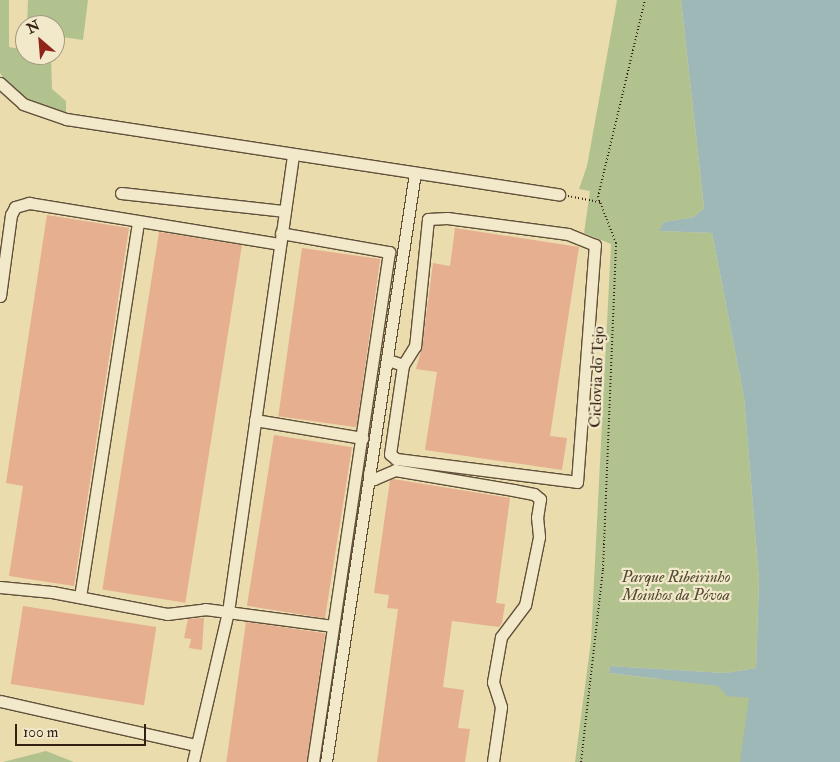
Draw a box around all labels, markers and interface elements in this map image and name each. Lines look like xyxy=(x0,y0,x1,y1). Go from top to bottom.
north arrow xyxy=(15,15,65,65)
text: N xyxy=(24,17,43,38)
street label: Ciclovia do Tejo xyxy=(586,326,608,428)
park label: Parque Ribeirinho Moinhos da Póvoa xyxy=(622,567,730,605)
scale bar xyxy=(18,714,149,746)
text: 100 m xyxy=(23,723,58,742)

